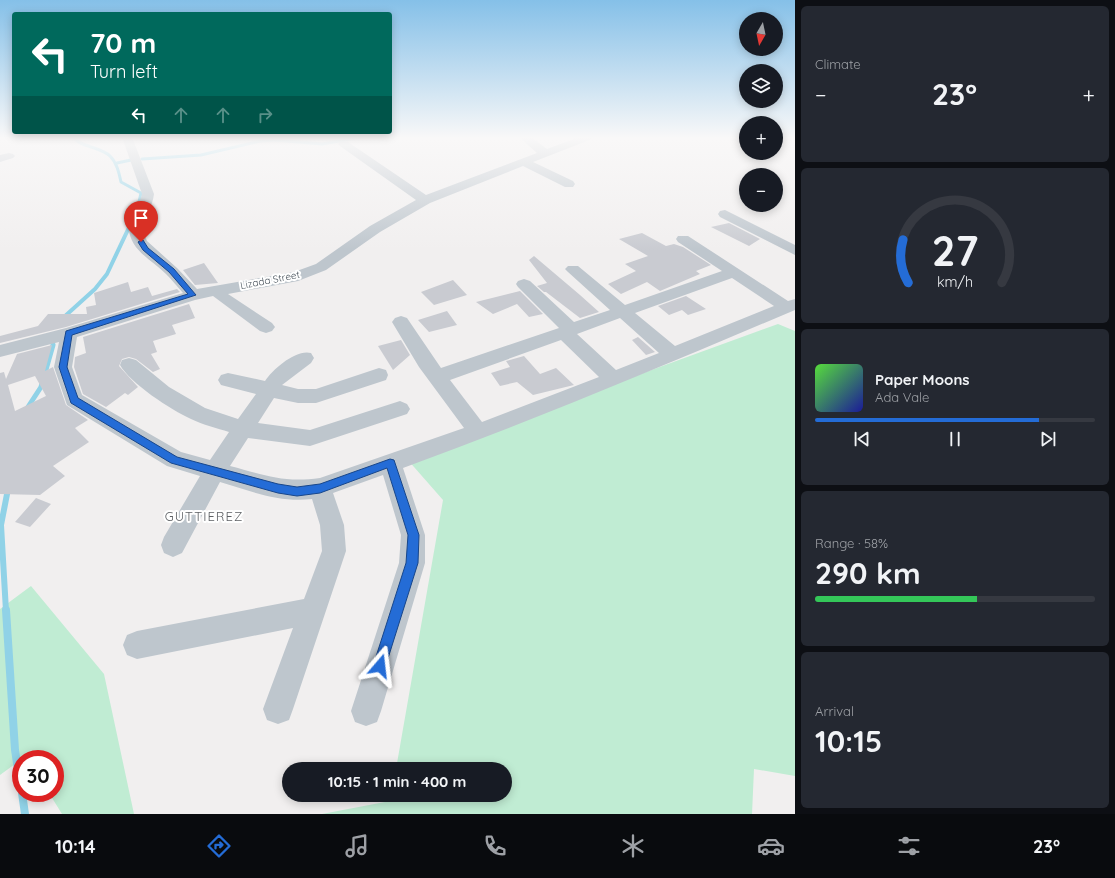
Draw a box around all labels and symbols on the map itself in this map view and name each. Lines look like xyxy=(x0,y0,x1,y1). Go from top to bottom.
north arrow xyxy=(739,12,783,56)
pin xyxy=(124,201,158,242)
street label: Lizada Street xyxy=(239,268,302,292)
district label: GUTTIEREZ xyxy=(165,508,243,524)
position arrow xyxy=(359,645,401,687)
speed limit sign: 30 xyxy=(12,750,64,802)

